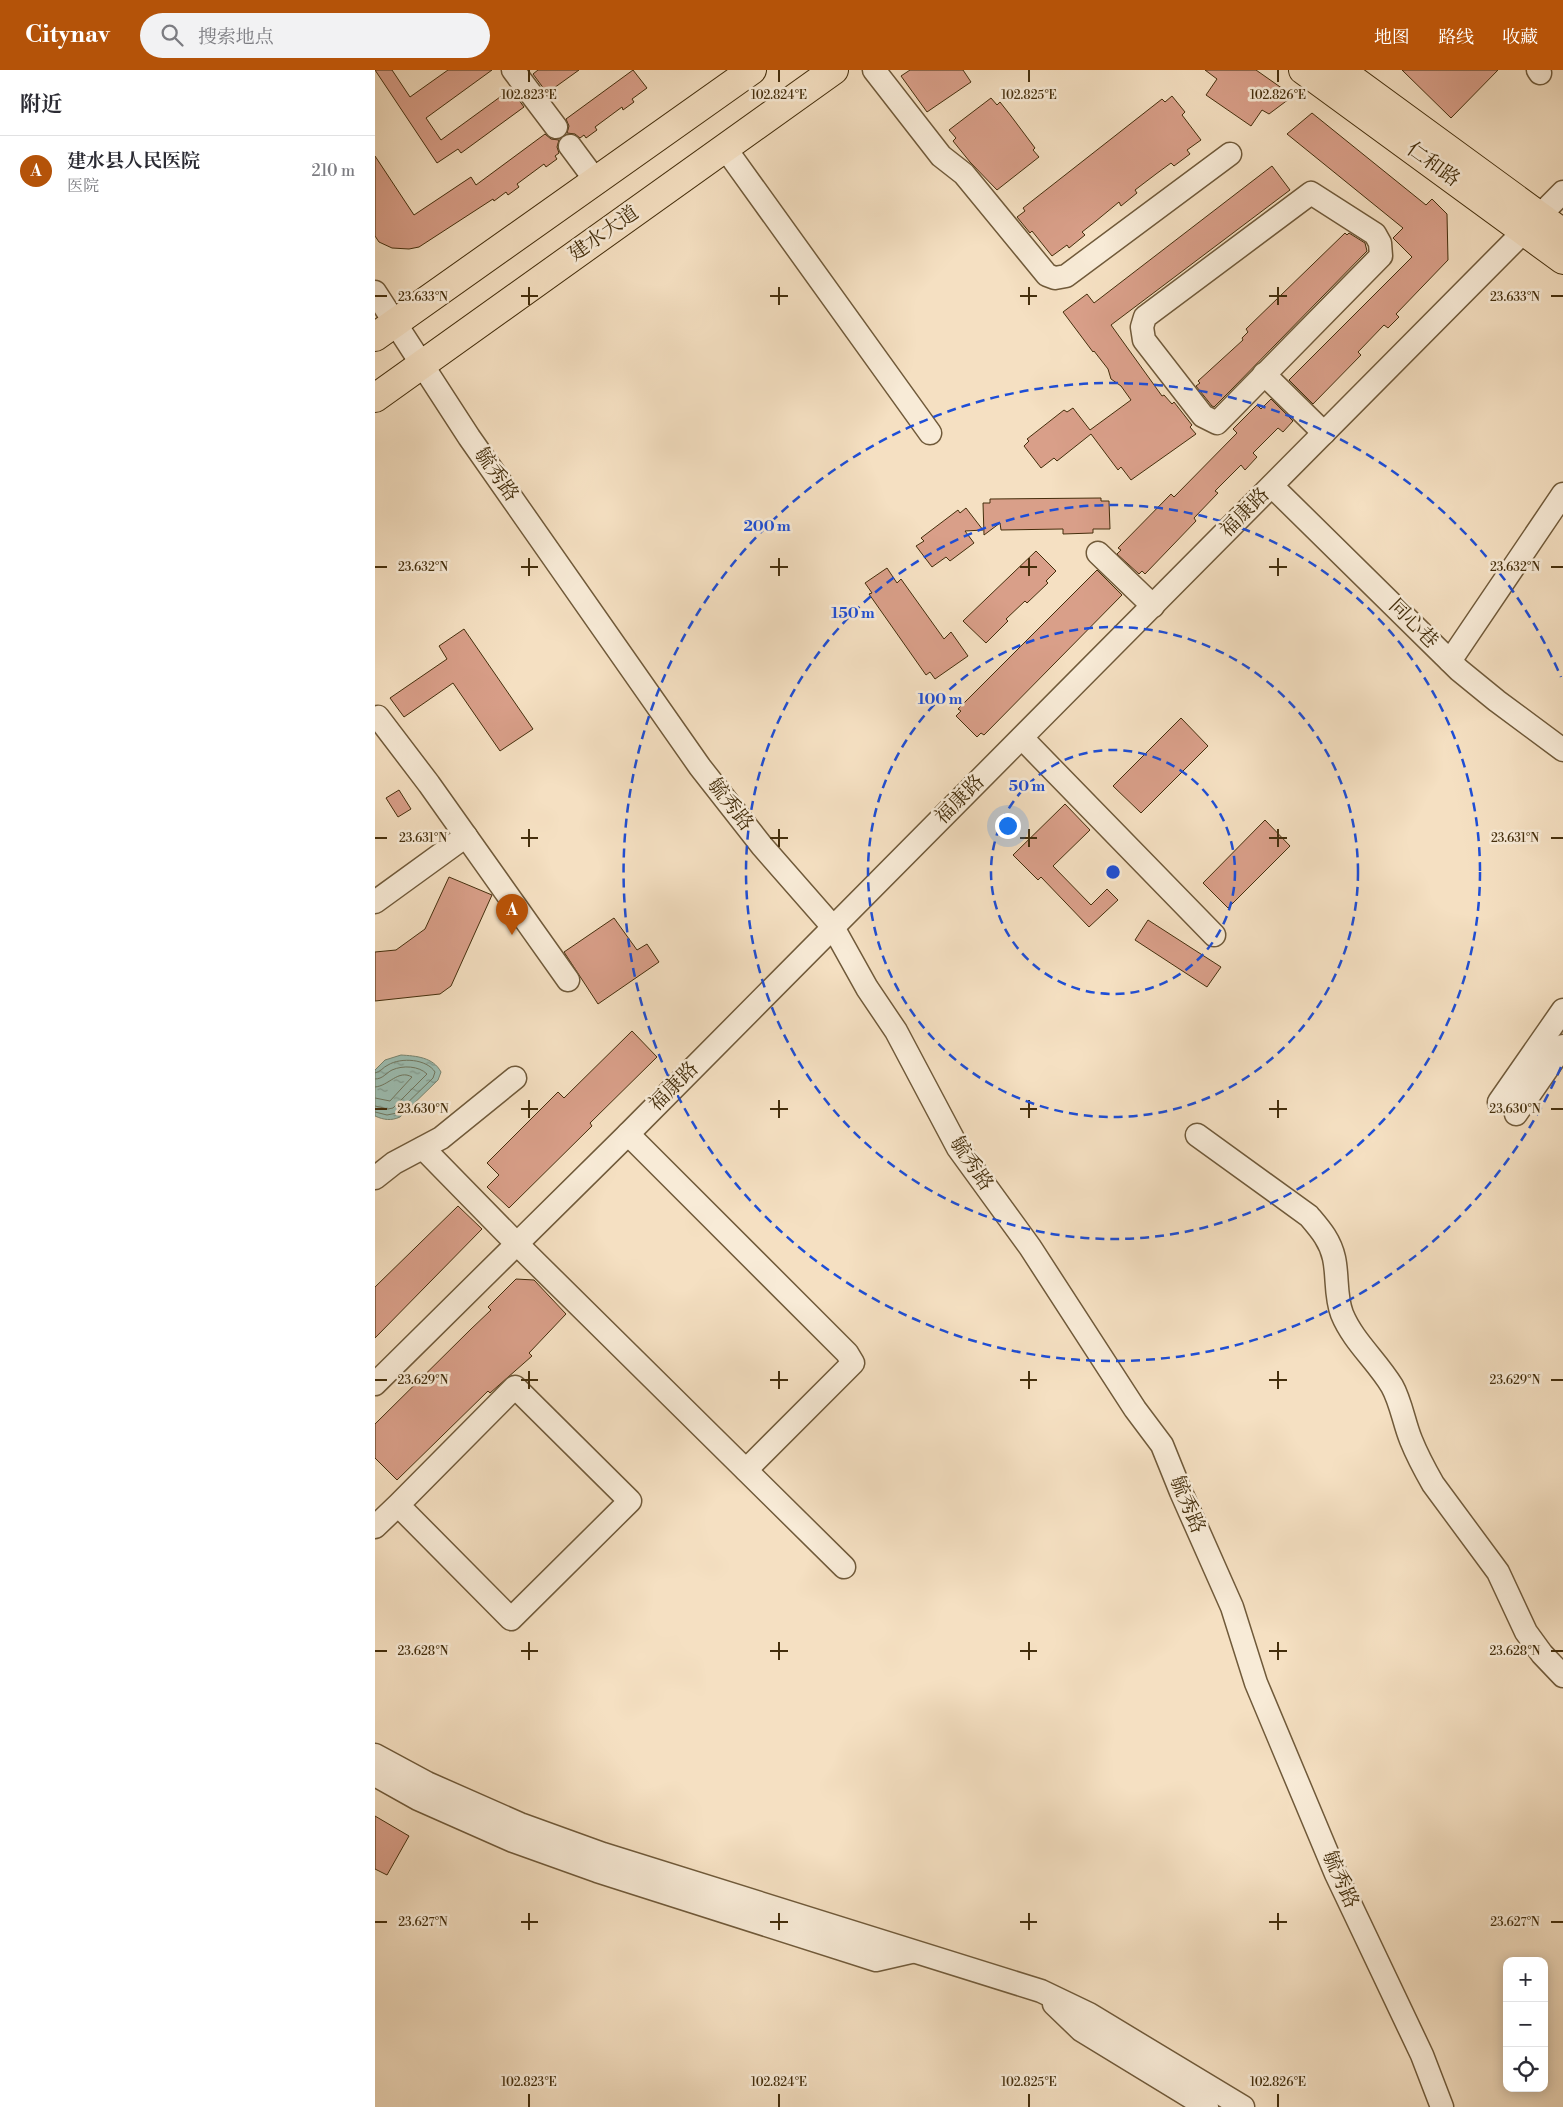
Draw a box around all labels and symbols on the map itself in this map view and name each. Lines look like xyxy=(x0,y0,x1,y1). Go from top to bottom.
text: 102.823°E xyxy=(501,88,557,103)
text: 102.824°E xyxy=(751,88,807,103)
text: 102.825°E xyxy=(1001,88,1057,103)
text: 102.826°E xyxy=(1250,88,1306,103)
street label: 仁和路 xyxy=(1401,137,1465,193)
street label: 建水大道 xyxy=(564,201,644,267)
text: 23.633°N xyxy=(398,290,448,305)
text: 23.633°N xyxy=(1490,290,1540,305)
street label: 毓秀路 xyxy=(469,443,523,507)
street label: 福康路 xyxy=(1215,483,1275,543)
text: 200 m xyxy=(743,517,791,536)
text: 23.632°N xyxy=(398,560,448,575)
text: 23.632°N xyxy=(1490,560,1540,575)
street label: 同心巷 xyxy=(1383,594,1443,654)
text: 150 m xyxy=(831,604,875,623)
text: 100 m xyxy=(918,690,963,709)
street label: 福康路 xyxy=(930,770,990,830)
street label: 毓秀路 xyxy=(702,774,758,836)
text: 50 m xyxy=(1009,777,1045,796)
your location xyxy=(995,813,1021,839)
text: 23.631°N xyxy=(399,831,447,846)
text: 23.631°N xyxy=(1491,831,1539,846)
centre of rings xyxy=(1104,863,1122,881)
pin: A xyxy=(496,894,528,935)
street label: 福康路 xyxy=(644,1057,704,1117)
text: 23.630°N xyxy=(397,1102,449,1117)
text: 23.630°N xyxy=(1489,1102,1541,1117)
street label: 毓秀路 xyxy=(944,1132,998,1196)
text: 23.629°N xyxy=(398,1373,448,1388)
text: 23.629°N xyxy=(1490,1373,1540,1388)
street label: 毓秀路 xyxy=(1164,1473,1210,1537)
text: 23.628°N xyxy=(398,1644,449,1659)
text: 23.628°N xyxy=(1490,1644,1541,1659)
street label: 毓秀路 xyxy=(1316,1848,1364,1912)
text: 23.627°N xyxy=(398,1915,448,1930)
text: 23.627°N xyxy=(1490,1915,1540,1930)
text: 102.823°E xyxy=(501,2075,557,2090)
text: 102.824°E xyxy=(751,2075,807,2090)
text: 102.825°E xyxy=(1001,2075,1057,2090)
text: 102.826°E xyxy=(1250,2075,1306,2090)

